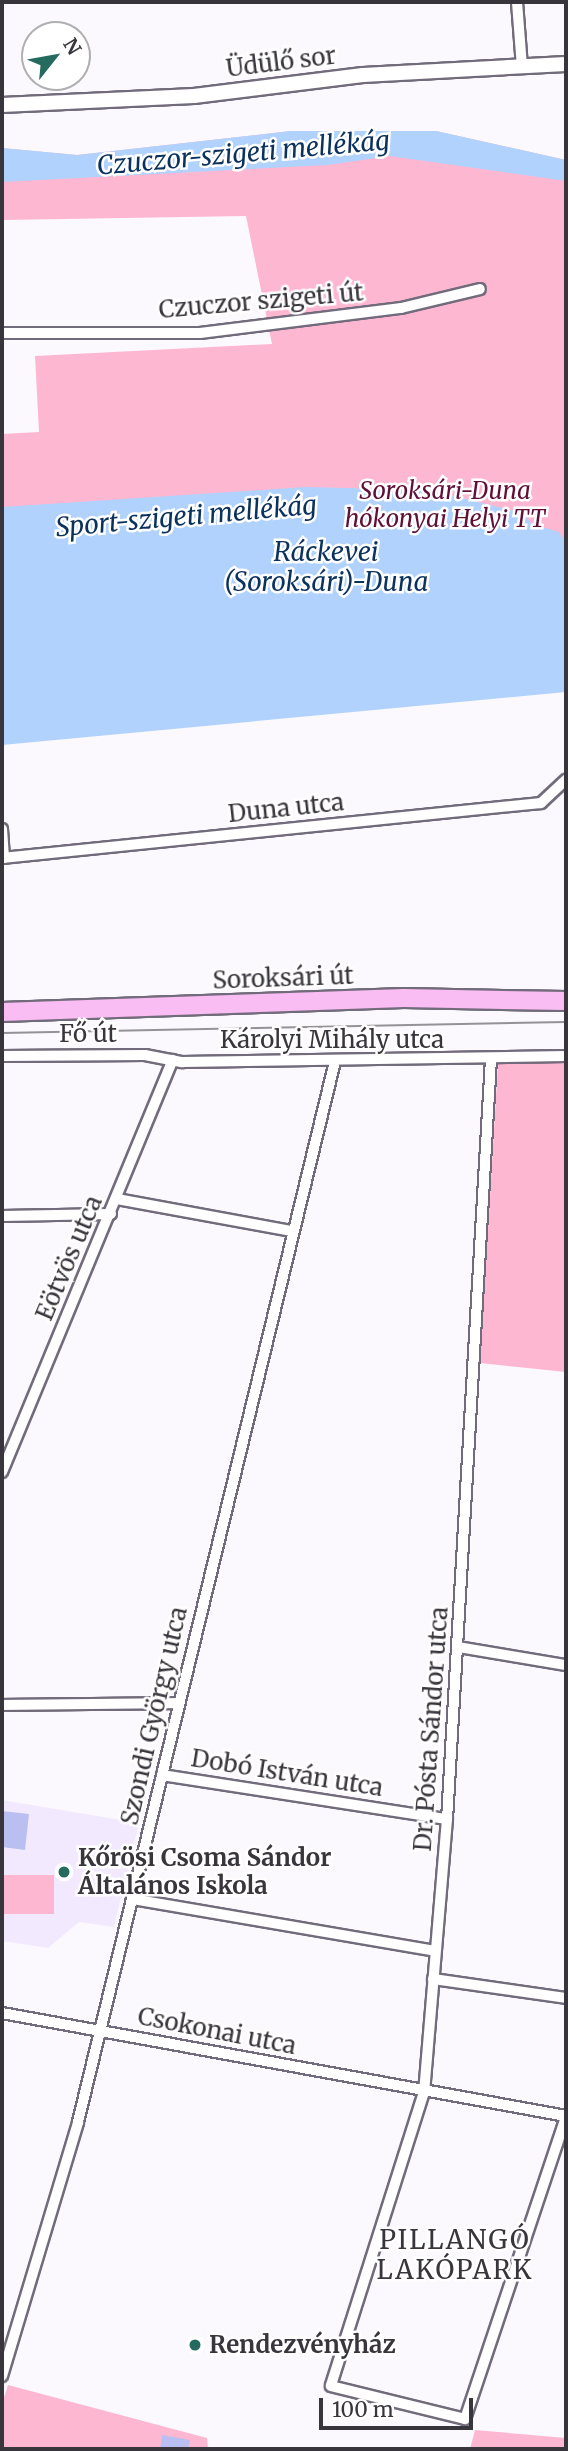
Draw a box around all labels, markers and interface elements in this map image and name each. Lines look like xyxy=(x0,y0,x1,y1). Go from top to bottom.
north arrow xyxy=(21,21,91,91)
text: N xyxy=(58,34,86,59)
street label: Üdülő sor xyxy=(224,41,338,83)
water label: Czuczor-szigeti mellékág xyxy=(95,125,391,181)
street label: Czuczor szigeti út xyxy=(157,278,365,324)
park label: Soroksári-Duna hókonyai Helyi TT xyxy=(345,477,545,533)
water label: Sport-szigeti mellékág xyxy=(54,489,318,543)
water label: Ráckevei (Soroksári)-Duna xyxy=(224,536,428,598)
street label: Duna utca xyxy=(227,788,345,828)
street label: Soroksári út xyxy=(212,961,354,995)
street label: Fő út xyxy=(59,1020,117,1048)
street label: Károlyi Mihály utca xyxy=(220,1026,444,1054)
street label: Eötvös utca xyxy=(30,1191,108,1325)
street label: Szondi György utca xyxy=(115,1604,193,1828)
street label: Dr. Pósta Sándor utca xyxy=(408,1606,454,1852)
street label: Dobó István utca xyxy=(189,1744,385,1802)
place label: Kőrösi Csoma Sándor Általános Iskola xyxy=(78,1844,331,1900)
marker: Kőrösi Csoma Sándor Általános Iskola xyxy=(56,1864,72,1880)
street label: Csokonai utca xyxy=(135,2002,299,2060)
district label: PILLANGÓ LAKÓPARK xyxy=(377,2224,533,2286)
place label: Rendezvényház xyxy=(209,2331,396,2359)
marker: Rendezvényház xyxy=(187,2337,203,2353)
scale bar xyxy=(323,2384,477,2428)
text: 100 m xyxy=(332,2396,394,2423)

